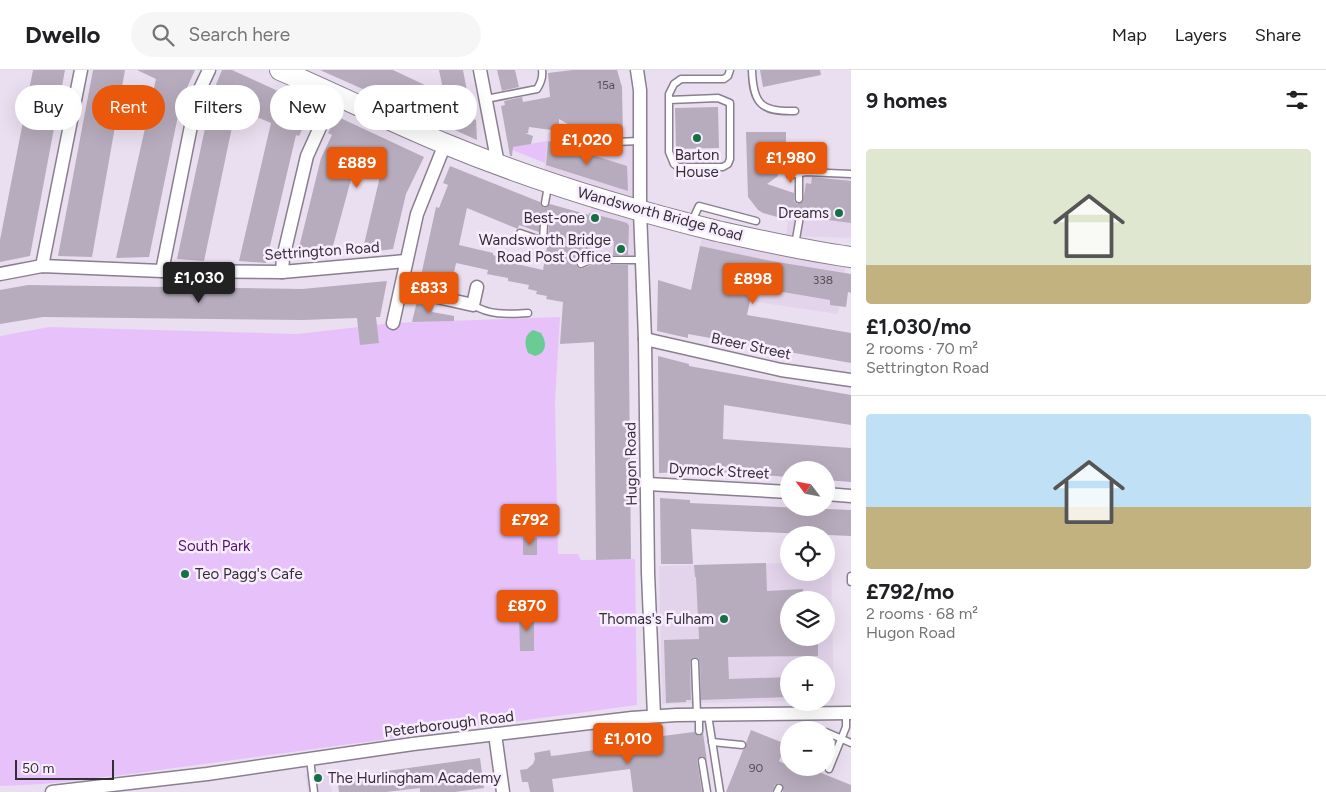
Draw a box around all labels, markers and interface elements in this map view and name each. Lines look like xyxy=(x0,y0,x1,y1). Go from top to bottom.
search box xyxy=(131,12,481,57)
text: Dwello xyxy=(25,20,101,49)
icon: search xyxy=(149,21,177,49)
text: Search here xyxy=(189,23,290,46)
text: Map xyxy=(1112,24,1147,46)
text: Layers xyxy=(1175,24,1227,46)
text: Share xyxy=(1255,24,1301,46)
house number: 15a xyxy=(597,78,615,92)
chip: Buy xyxy=(15,85,82,130)
chip: Rent xyxy=(92,85,165,130)
chip: Filters xyxy=(175,85,260,130)
chip: New xyxy=(270,85,344,130)
chip: Apartment xyxy=(354,85,477,130)
icon: filters xyxy=(1283,86,1311,114)
text: 9 homes xyxy=(866,88,947,113)
pin: £1,020 xyxy=(546,124,628,166)
text: £1,020 xyxy=(562,130,612,149)
marker: Barton House xyxy=(691,132,703,144)
pin: £1,980 xyxy=(750,142,832,184)
pin: £889 xyxy=(327,146,387,189)
place label: Barton House xyxy=(675,146,719,181)
text: £1,980 xyxy=(766,148,816,167)
text: £889 xyxy=(338,153,376,172)
icon: home xyxy=(1044,181,1134,271)
street label: Wandsworth Bridge Road xyxy=(575,183,745,245)
place label: Dreams xyxy=(778,204,829,222)
marker: Dreams xyxy=(833,207,845,219)
place label: Best-one xyxy=(523,209,585,227)
marker: Best-one xyxy=(589,212,601,224)
place label: Wandsworth Bridge Road Post Office xyxy=(479,231,611,266)
street label: Settrington Road xyxy=(264,238,380,264)
marker: Wandsworth Bridge Road Post Office xyxy=(615,243,627,255)
pin: £1,030 xyxy=(158,262,240,304)
pin: £898 xyxy=(723,262,783,305)
text: £1,030 xyxy=(174,268,224,287)
text: £898 xyxy=(734,269,772,288)
pin: £833 xyxy=(399,272,459,314)
house number: 338 xyxy=(813,273,833,287)
text: £833 xyxy=(410,278,448,297)
text: £1,030/mo xyxy=(866,314,971,339)
street label: Breer Street xyxy=(709,329,793,363)
text: 2 rooms · 70 m² xyxy=(866,339,978,358)
text: Settrington Road xyxy=(866,358,989,377)
street label: Hugon Road xyxy=(621,422,641,506)
icon: home xyxy=(1044,447,1134,537)
street label: Dymock Street xyxy=(668,459,770,483)
north arrow xyxy=(780,461,835,516)
map controls xyxy=(780,461,835,776)
pin: £792 xyxy=(500,504,560,546)
text: £792 xyxy=(512,510,548,529)
button: locate xyxy=(780,526,835,581)
park label: South Park xyxy=(178,537,251,555)
place label: Teo Pagg's Cafe xyxy=(195,565,303,583)
marker: Teo Pagg's Cafe xyxy=(179,568,191,580)
text: £792/mo xyxy=(866,579,954,604)
pin: £870 xyxy=(497,590,557,632)
button: layers xyxy=(780,591,835,646)
text: £870 xyxy=(508,596,546,615)
text: 2 rooms · 68 m² xyxy=(866,604,978,623)
place label: Thomas's Fulham xyxy=(599,610,714,628)
marker: Thomas's Fulham xyxy=(718,613,730,625)
text: Hugon Road xyxy=(866,623,955,642)
button: + xyxy=(780,656,835,711)
street label: Peterborough Road xyxy=(383,707,515,741)
button: − xyxy=(780,721,835,776)
pin: £1,010 xyxy=(587,722,669,765)
text: £1,010 xyxy=(604,729,652,748)
scale bar xyxy=(15,757,114,780)
text: 50 m xyxy=(22,760,54,777)
house number: 90 xyxy=(749,761,764,775)
place label: The Hurlingham Academy xyxy=(328,769,501,787)
marker: The Hurlingham Academy xyxy=(312,772,324,784)

